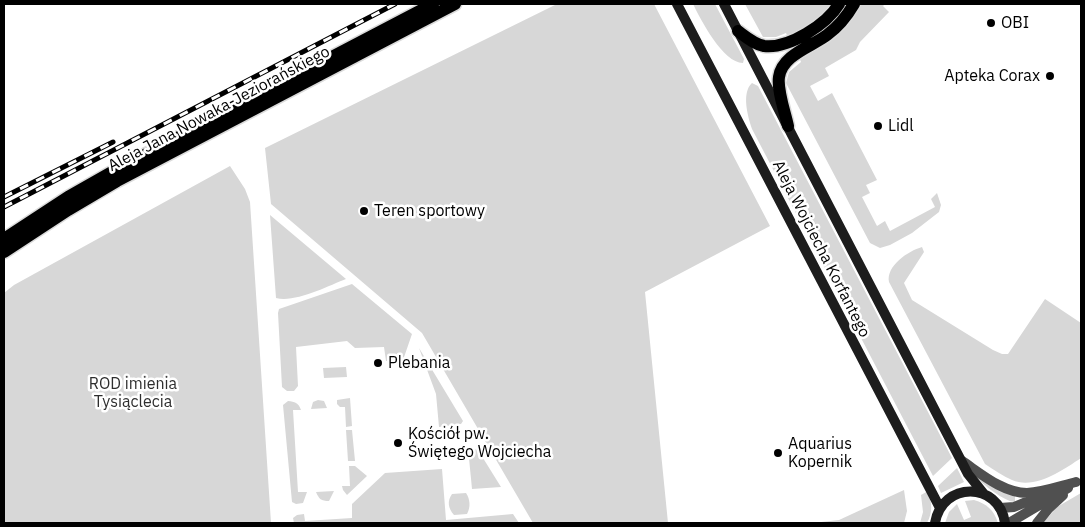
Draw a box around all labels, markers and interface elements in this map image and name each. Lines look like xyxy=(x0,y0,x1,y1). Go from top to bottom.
place label: OBI xyxy=(1001,13,1029,33)
marker: OBI xyxy=(985,17,997,29)
street label: Aleja Jana Nowaka-Jeziorańskiego xyxy=(105,42,333,176)
place label: Apteka Corax xyxy=(944,66,1040,86)
marker: Apteka Corax xyxy=(1044,70,1056,82)
place label: Lidl xyxy=(888,116,914,136)
marker: Lidl xyxy=(872,120,884,132)
street label: Aleja Wojciecha Korfantego xyxy=(768,157,874,341)
place label: Teren sportowy xyxy=(374,201,485,221)
marker: Teren sportowy xyxy=(358,205,370,217)
place label: Plebania xyxy=(388,353,450,373)
marker: Plebania xyxy=(372,357,384,369)
park label: ROD imienia Tysiąclecia xyxy=(89,374,177,412)
place label: Kościół pw. Świętego Wojciecha xyxy=(408,424,551,462)
place label: Aquarius Kopernik xyxy=(788,434,852,472)
marker: Kościół pw. Świętego Wojciecha xyxy=(392,437,404,449)
marker: Aquarius Kopernik xyxy=(772,447,784,459)

